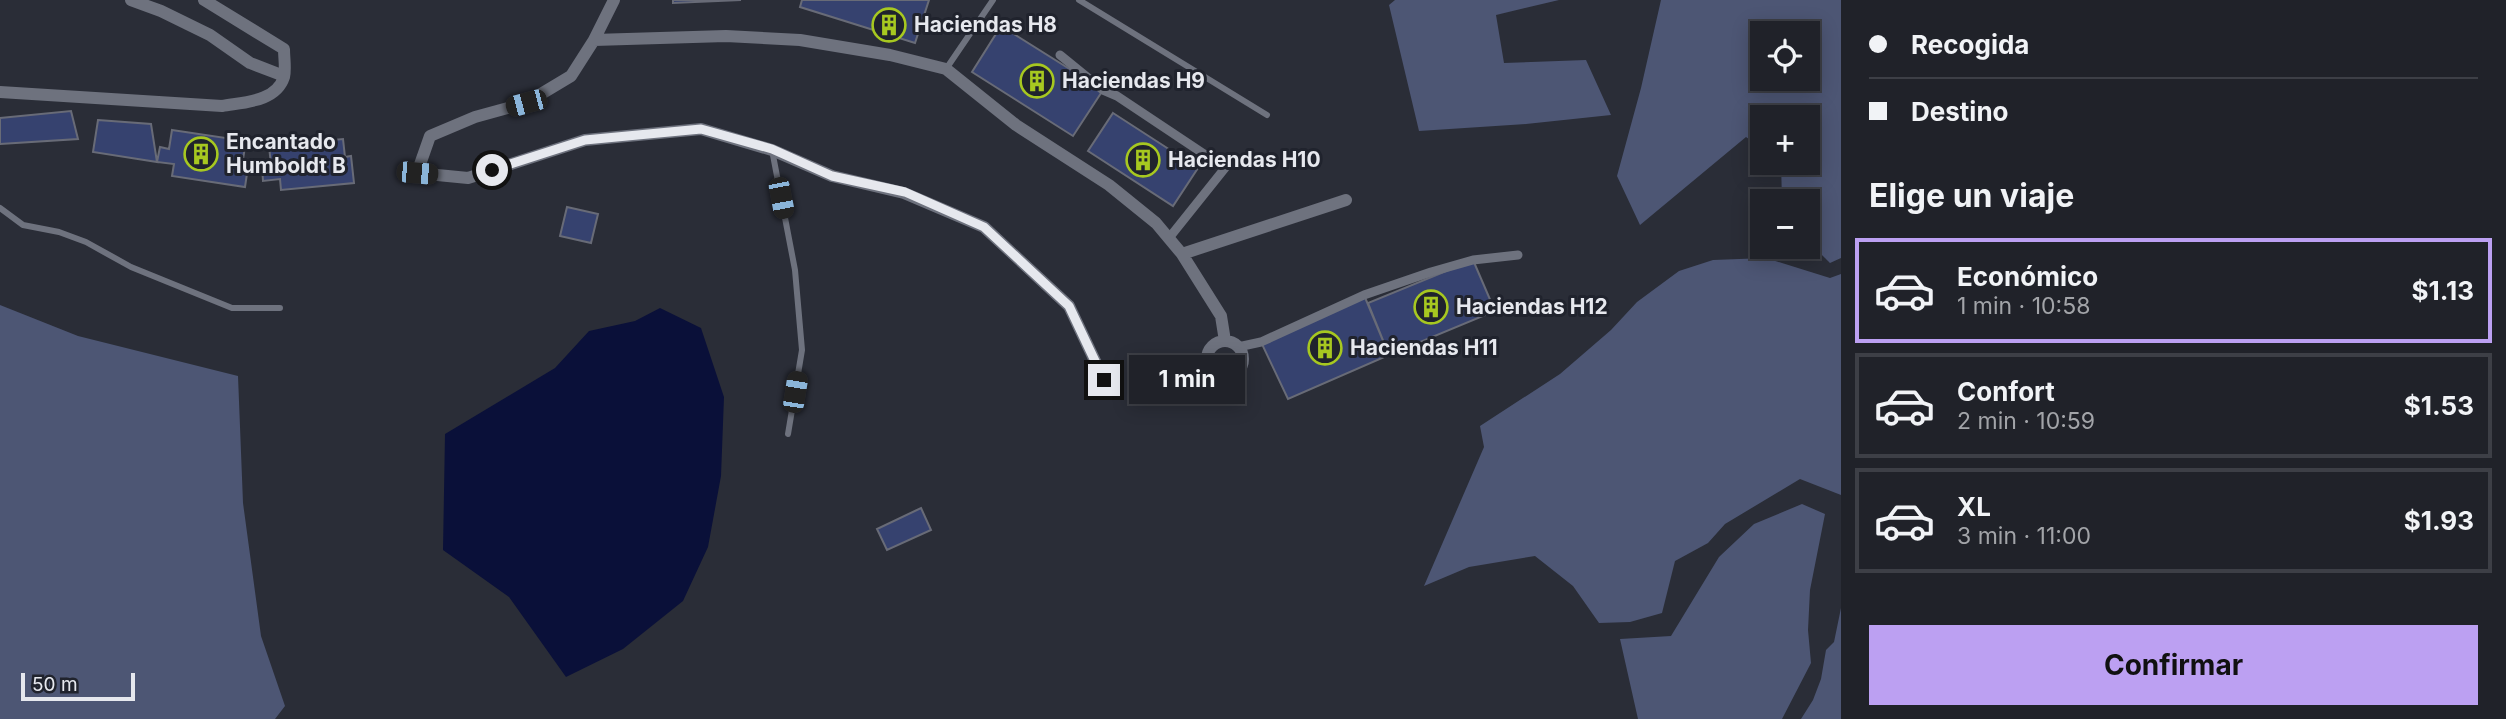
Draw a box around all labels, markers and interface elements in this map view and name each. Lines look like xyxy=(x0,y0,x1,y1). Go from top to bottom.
building icon: Haciendas H8 xyxy=(870,6,908,44)
place label: Haciendas H8 xyxy=(914,12,1057,37)
map controls xyxy=(1750,21,1820,259)
button: locate xyxy=(1750,21,1820,91)
text: Recogida xyxy=(1911,29,2029,60)
building icon: Haciendas H9 xyxy=(1018,62,1056,100)
place label: Haciendas H9 xyxy=(1062,68,1205,93)
car xyxy=(503,87,550,119)
text: Destino xyxy=(1911,96,2009,127)
button: + xyxy=(1750,105,1820,175)
place label: Encantado Humboldt B xyxy=(226,129,346,178)
building icon: Encantado Humboldt B xyxy=(182,135,220,173)
building icon: Haciendas H10 xyxy=(1124,141,1162,179)
place label: Haciendas H10 xyxy=(1168,147,1321,172)
route start xyxy=(476,154,508,186)
car xyxy=(396,161,439,185)
car xyxy=(767,175,796,221)
text: Elige un viaje xyxy=(1869,176,2074,215)
button: − xyxy=(1750,189,1820,259)
icon: car xyxy=(1873,259,1936,322)
text: Económico xyxy=(1957,261,2098,292)
text: $1.13 xyxy=(2411,275,2474,306)
building icon: Haciendas H12 xyxy=(1412,288,1450,326)
text: 1 min · 10:58 xyxy=(1957,292,2090,320)
place label: Haciendas H12 xyxy=(1456,294,1608,319)
building icon: Haciendas H11 xyxy=(1306,329,1344,367)
place label: Haciendas H11 xyxy=(1350,335,1497,360)
callout: 1 min xyxy=(1128,356,1244,404)
route end xyxy=(1088,364,1120,396)
text: 1 min xyxy=(1159,365,1215,393)
car xyxy=(782,370,809,414)
icon: car xyxy=(1873,374,1936,437)
text: Confort xyxy=(1957,376,2055,407)
text: $1.53 xyxy=(2404,390,2474,421)
text: 2 min · 10:59 xyxy=(1957,407,2095,435)
icon: car xyxy=(1873,489,1936,552)
text: XL xyxy=(1957,491,1991,522)
text: $1.93 xyxy=(2404,505,2474,536)
text: 3 min · 11:00 xyxy=(1957,522,2091,550)
button: Confirmar xyxy=(1869,625,2478,705)
scale bar xyxy=(21,670,135,702)
text: 50 m xyxy=(32,673,78,696)

